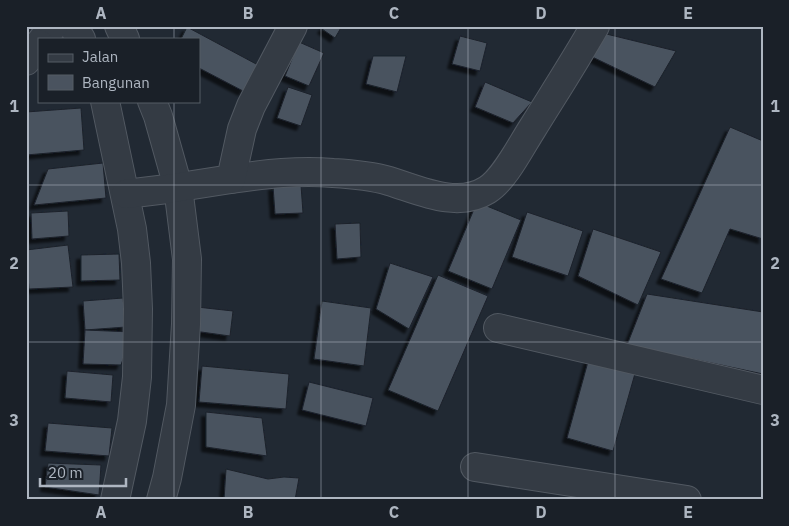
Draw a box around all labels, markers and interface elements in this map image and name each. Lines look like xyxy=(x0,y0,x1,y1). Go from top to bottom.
text: A xyxy=(96,3,107,23)
text: B xyxy=(243,3,254,23)
text: C xyxy=(389,3,399,23)
text: D xyxy=(535,3,547,23)
text: E xyxy=(683,3,693,23)
legend xyxy=(38,38,200,102)
text: Jalan xyxy=(82,47,118,66)
text: Bangunan xyxy=(82,73,150,92)
text: 1 xyxy=(9,96,19,116)
text: 1 xyxy=(770,96,780,116)
text: 2 xyxy=(9,253,19,273)
text: 2 xyxy=(770,253,780,273)
text: 3 xyxy=(9,410,19,430)
text: 3 xyxy=(770,410,780,430)
scale bar xyxy=(40,456,126,488)
text: 20 m xyxy=(48,463,83,482)
text: A xyxy=(96,502,107,522)
text: B xyxy=(243,502,254,522)
text: C xyxy=(389,502,399,522)
text: D xyxy=(535,502,547,522)
text: E xyxy=(683,502,693,522)

